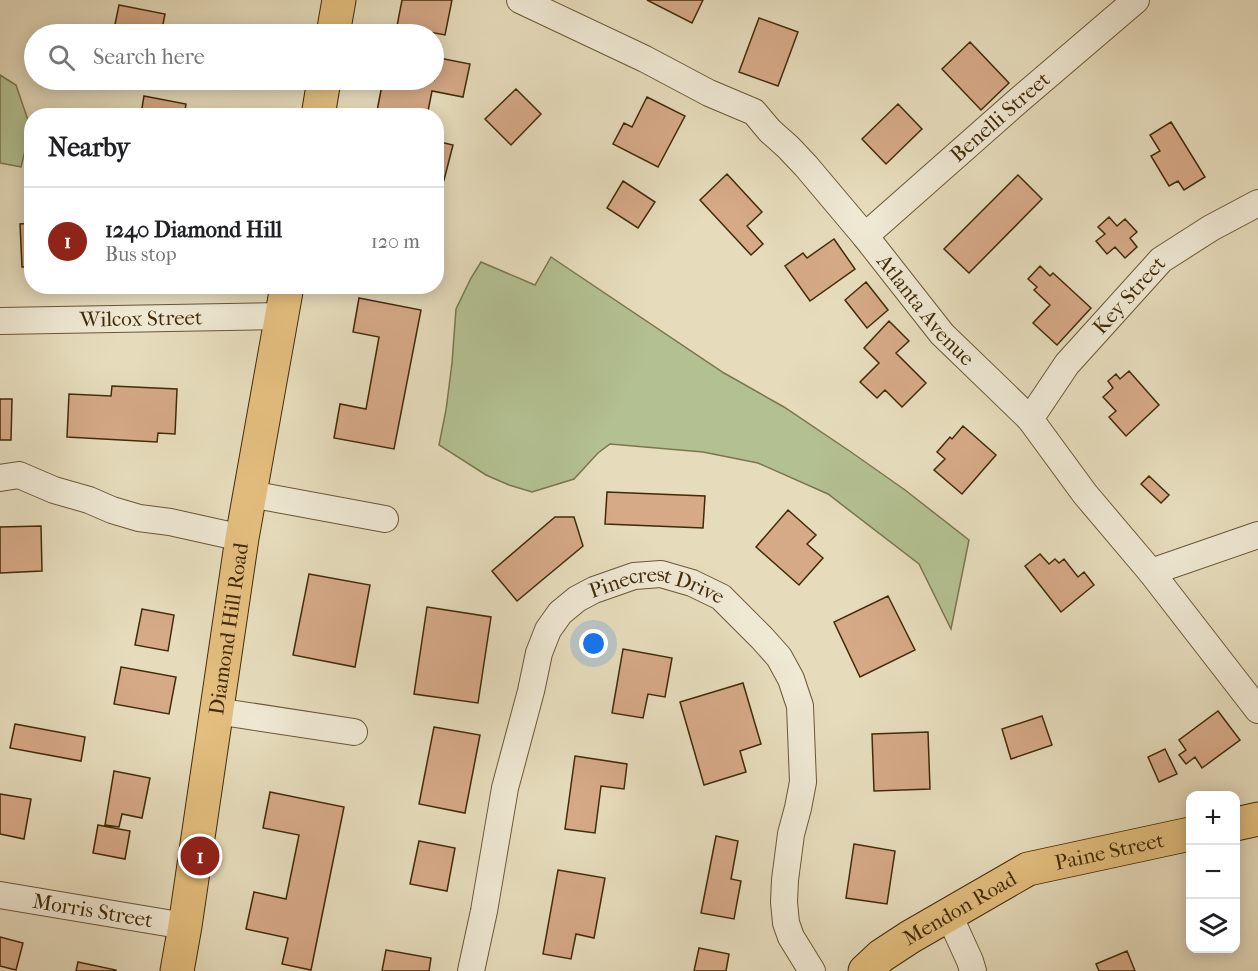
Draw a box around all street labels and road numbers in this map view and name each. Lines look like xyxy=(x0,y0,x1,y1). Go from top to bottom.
street label: Benelli Street xyxy=(945,67,1055,167)
street label: Atlanta Avenue xyxy=(871,249,979,371)
street label: Key Street xyxy=(1088,251,1171,339)
street label: Wilcox Street xyxy=(78,305,203,332)
street label: Diamond Hill Road xyxy=(204,541,253,717)
street label: Pinecrest Drive xyxy=(586,562,728,609)
street label: Paine Street xyxy=(1053,828,1167,875)
street label: Mendon Road xyxy=(899,866,1021,950)
street label: Morris Street xyxy=(31,889,155,932)

